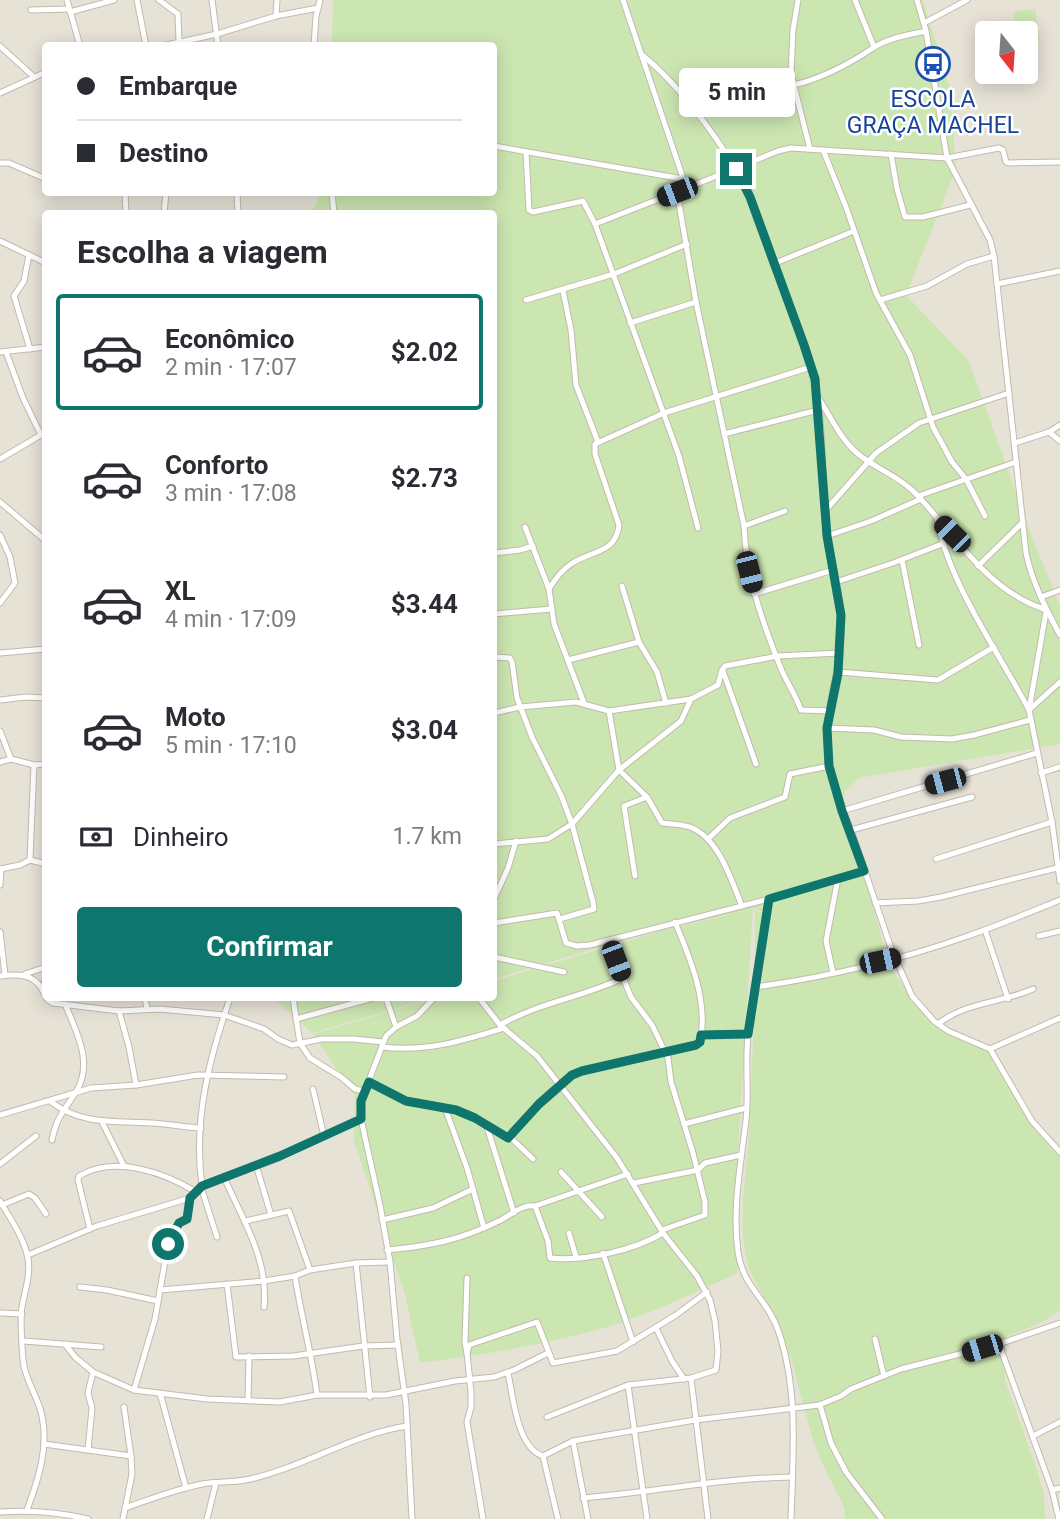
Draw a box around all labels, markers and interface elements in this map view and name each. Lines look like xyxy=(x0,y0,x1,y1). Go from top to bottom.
north arrow xyxy=(975,21,1038,84)
map controls xyxy=(975,21,1038,84)
bus stop icon: ESCOLA GRAÇA MACHEL xyxy=(914,45,952,83)
callout: 5 min xyxy=(678,68,794,116)
text: Embarque xyxy=(119,71,237,101)
text: 5 min xyxy=(708,79,766,106)
place label: ESCOLA GRAÇA MACHEL xyxy=(847,86,1019,139)
text: Destino xyxy=(119,138,208,168)
route end xyxy=(720,153,752,185)
car xyxy=(654,175,701,209)
text: Escolha a viagem xyxy=(77,233,328,271)
icon: car xyxy=(81,321,144,384)
text: Econômico xyxy=(165,324,294,354)
text: $2.02 xyxy=(391,337,458,367)
text: 2 min · 17:07 xyxy=(165,354,297,381)
icon: car xyxy=(81,447,144,510)
text: Conforto xyxy=(165,450,269,480)
text: $2.73 xyxy=(391,463,458,493)
text: 3 min · 17:08 xyxy=(165,480,297,507)
car xyxy=(930,512,975,556)
car xyxy=(734,549,765,595)
icon: car xyxy=(81,573,144,636)
text: XL xyxy=(165,576,196,606)
text: $3.44 xyxy=(391,589,458,619)
text: 4 min · 17:09 xyxy=(165,606,297,633)
icon: car xyxy=(81,699,144,762)
text: Moto xyxy=(165,702,226,732)
text: $3.04 xyxy=(391,715,458,745)
text: 5 min · 17:10 xyxy=(165,732,297,759)
car xyxy=(922,765,969,797)
icon: cash xyxy=(77,818,115,856)
text: Dinheiro xyxy=(133,822,229,852)
text: 1.7 km xyxy=(393,823,462,850)
button: Confirmar xyxy=(77,907,462,987)
car xyxy=(599,938,634,984)
car xyxy=(858,946,903,976)
route start xyxy=(152,1228,184,1260)
car xyxy=(959,1332,1006,1364)

